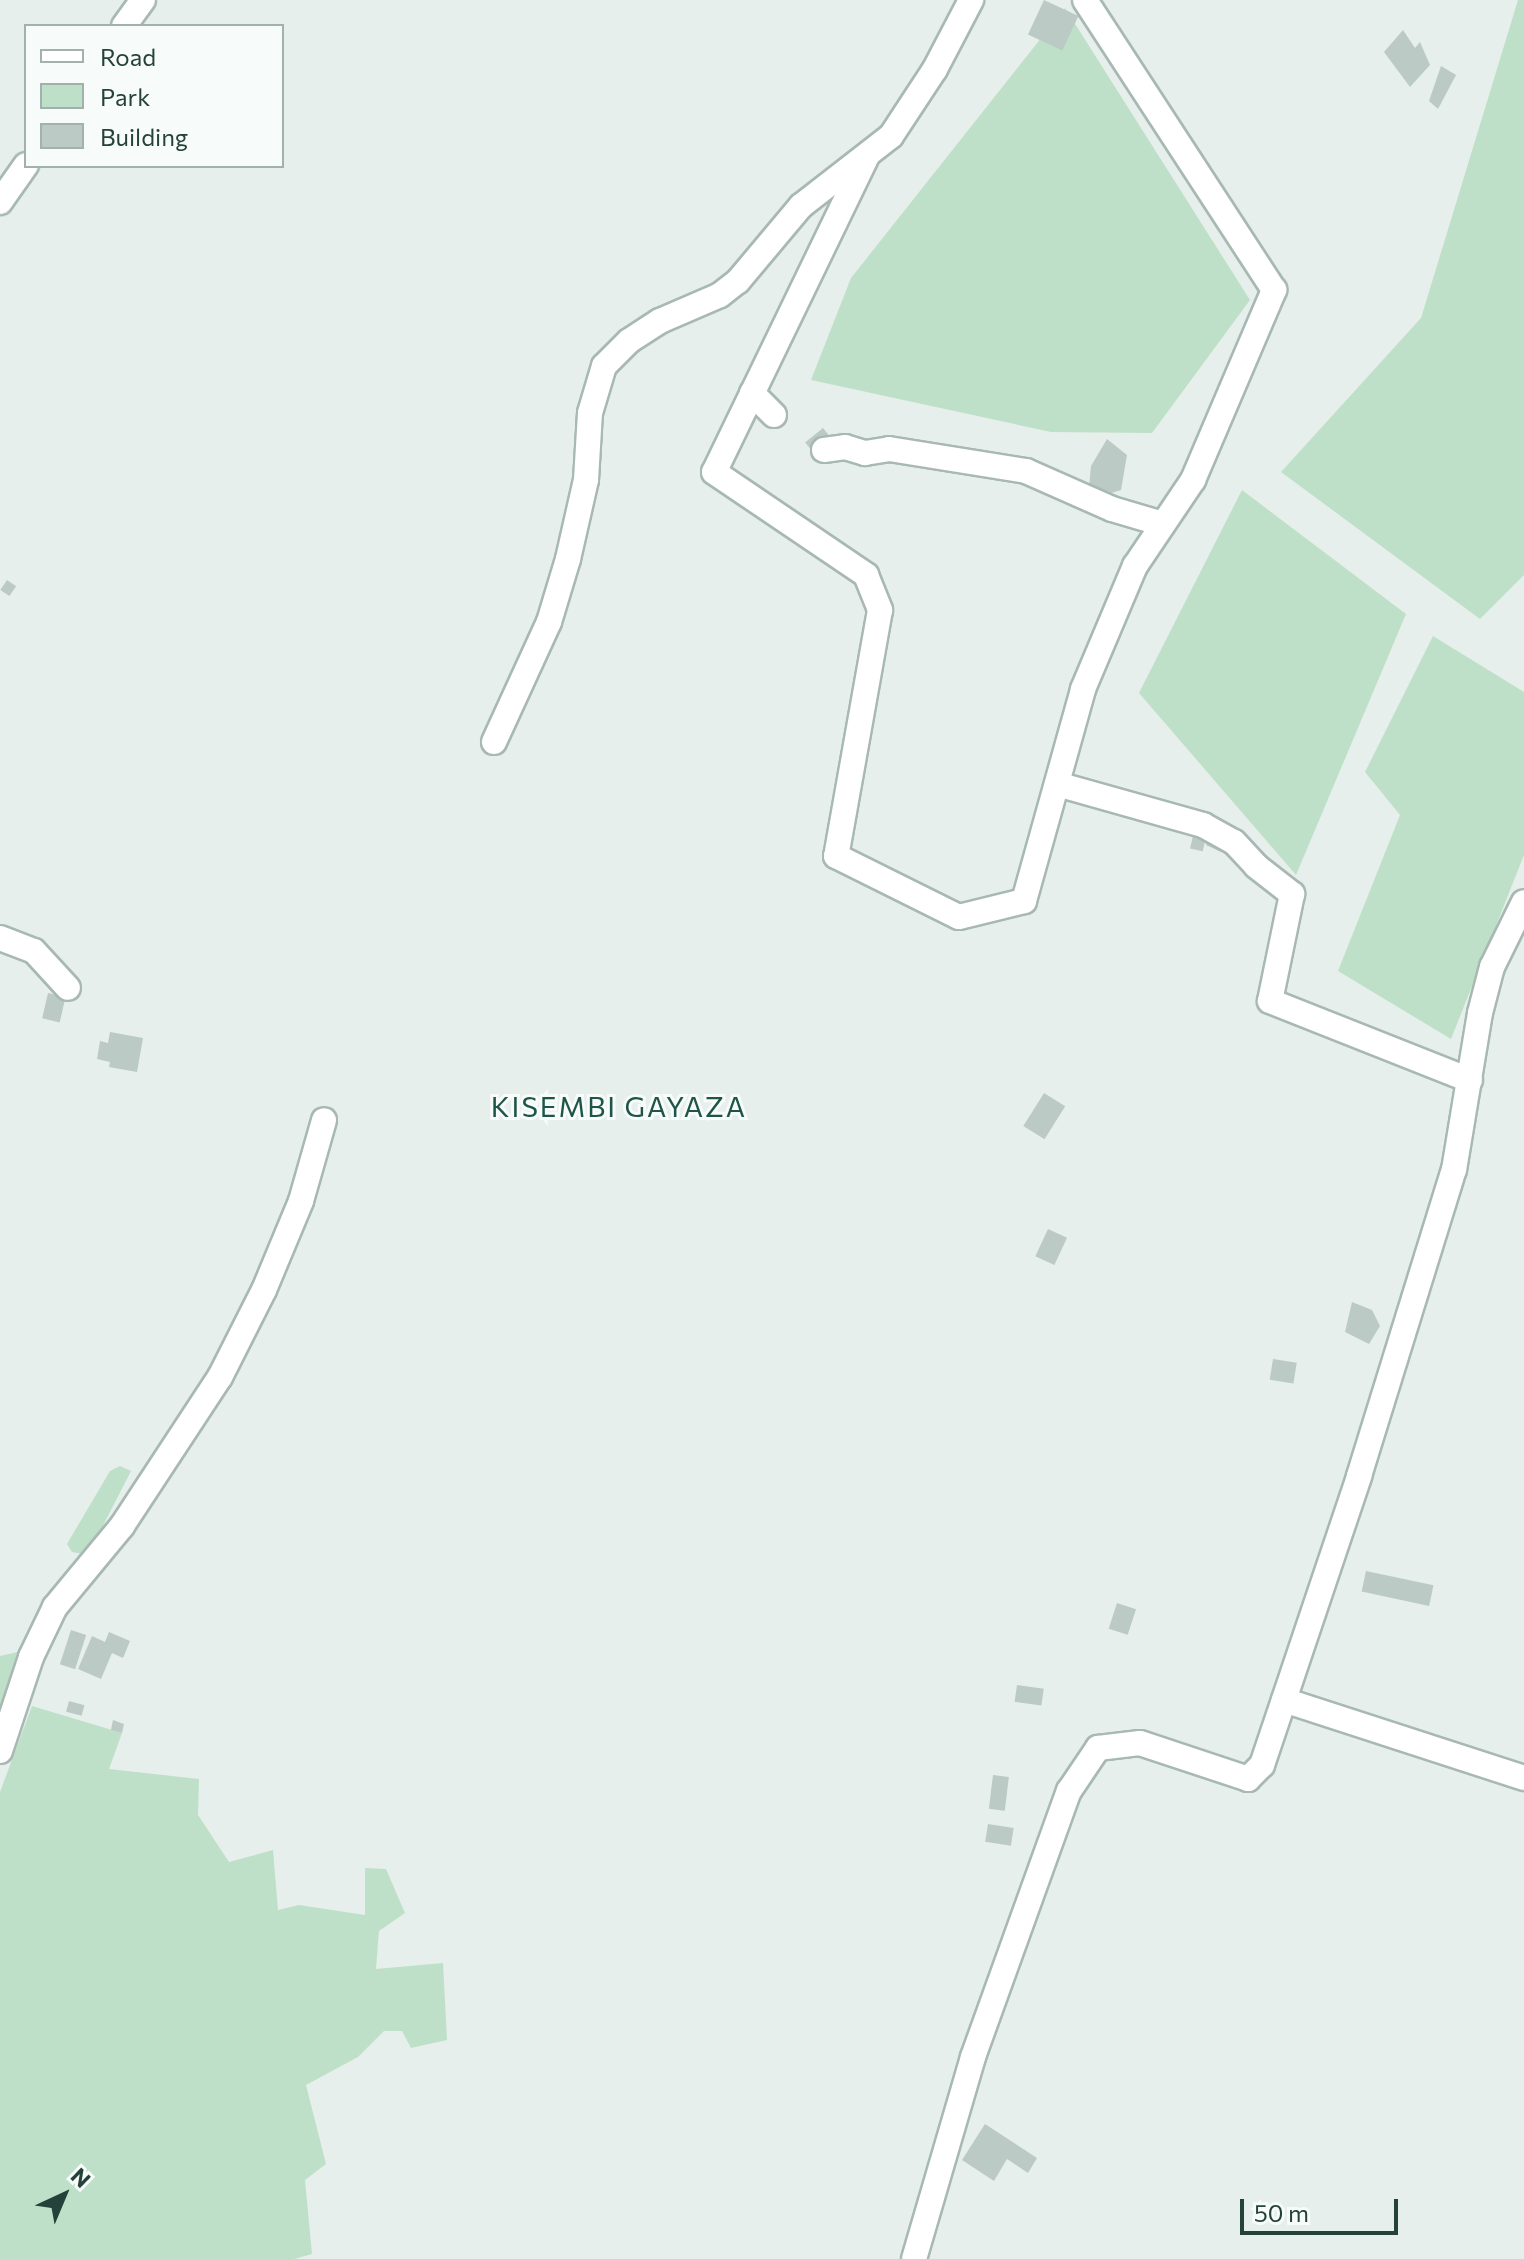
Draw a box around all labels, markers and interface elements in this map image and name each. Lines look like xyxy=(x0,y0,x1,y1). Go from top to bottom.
legend xyxy=(24,24,284,168)
text: Road xyxy=(100,42,156,71)
text: Park xyxy=(100,82,150,111)
text: Building xyxy=(100,122,188,151)
district label: KISEMBI GAYAZA xyxy=(491,1089,747,1123)
north arrow xyxy=(24,2155,104,2235)
text: N xyxy=(66,2162,96,2193)
scale bar xyxy=(1244,2183,1402,2233)
text: 50 m xyxy=(1254,2198,1309,2227)

